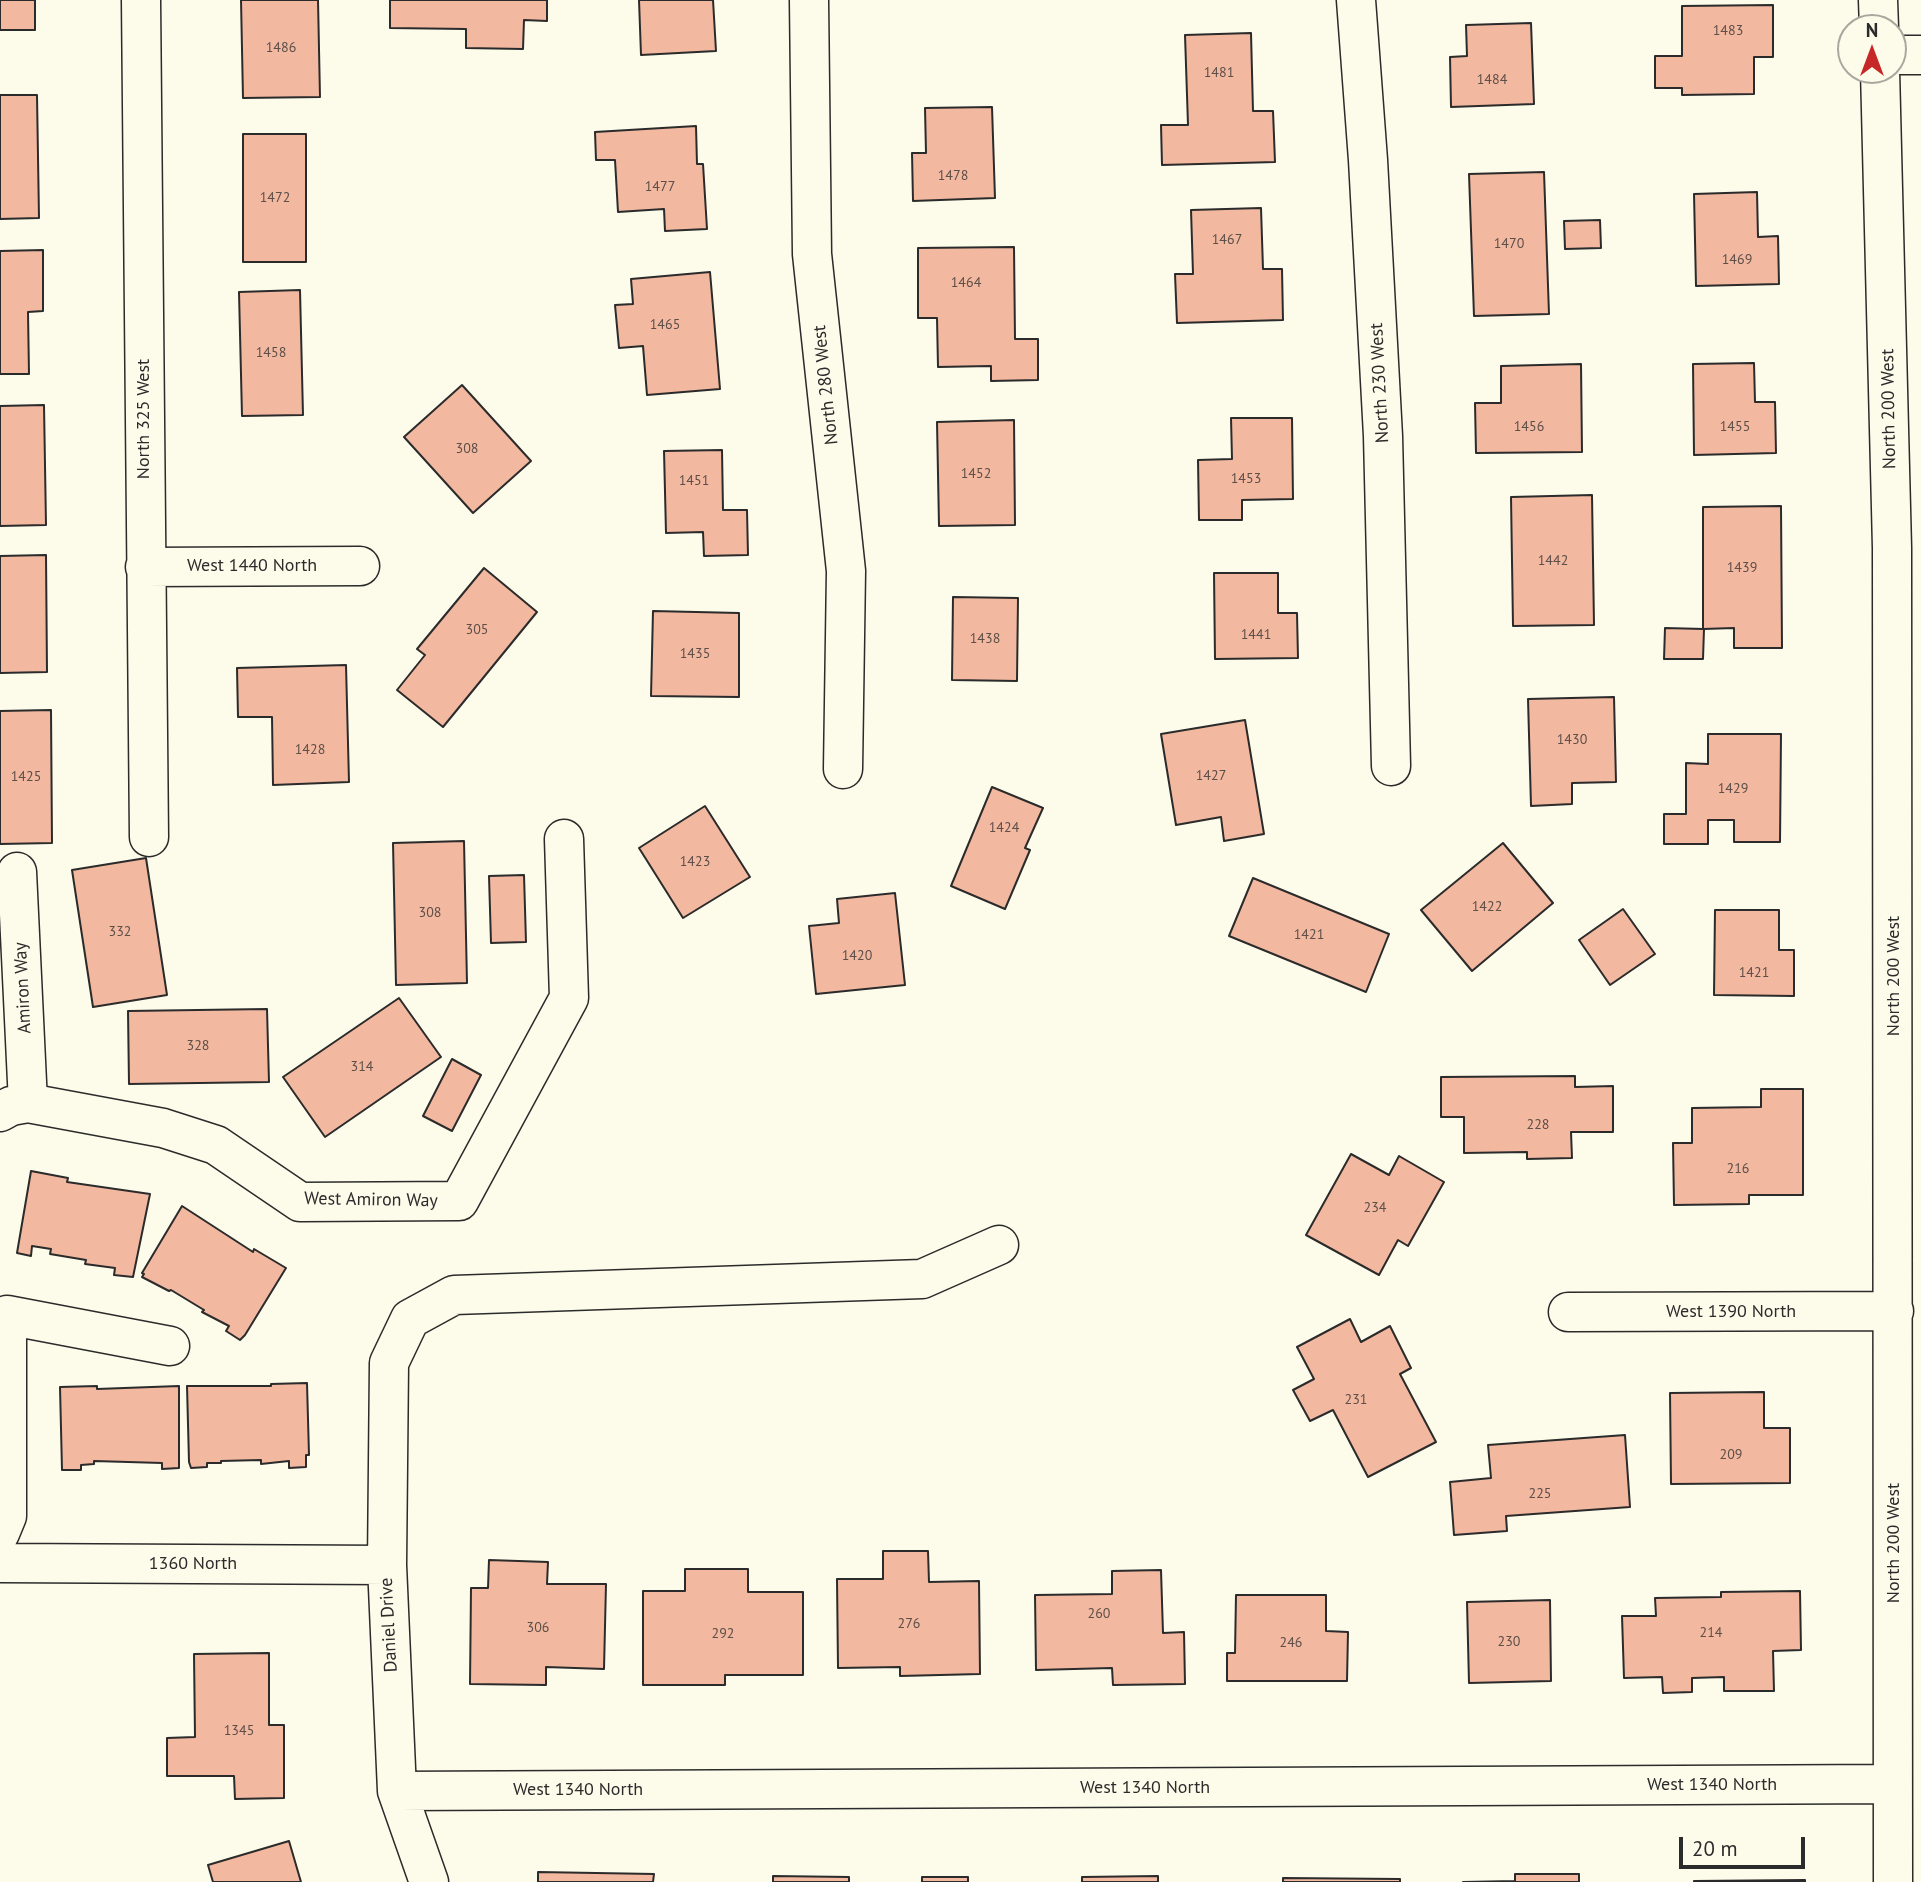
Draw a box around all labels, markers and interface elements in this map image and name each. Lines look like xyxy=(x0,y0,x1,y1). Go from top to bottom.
north arrow xyxy=(1837,14,1907,84)
text: N xyxy=(1866,18,1878,42)
house number: 1483 xyxy=(1713,23,1743,39)
house number: 1486 xyxy=(266,40,296,56)
house number: 1481 xyxy=(1204,65,1234,81)
house number: 1484 xyxy=(1477,72,1507,88)
house number: 1478 xyxy=(938,168,968,184)
house number: 1477 xyxy=(645,179,675,195)
house number: 1472 xyxy=(260,190,290,206)
house number: 1467 xyxy=(1212,232,1242,248)
house number: 1470 xyxy=(1494,236,1524,252)
house number: 1469 xyxy=(1722,252,1752,268)
house number: 1464 xyxy=(951,275,981,291)
house number: 1465 xyxy=(650,317,680,333)
street label: North 230 West xyxy=(1366,322,1394,444)
street label: North 280 West xyxy=(809,324,843,446)
house number: 1458 xyxy=(256,345,286,361)
street label: North 200 West xyxy=(1877,349,1901,469)
street label: North 325 West xyxy=(133,359,155,479)
house number: 1456 xyxy=(1514,419,1544,435)
house number: 1455 xyxy=(1720,419,1750,435)
house number: 308 xyxy=(456,441,478,457)
house number: 1452 xyxy=(961,466,991,482)
house number: 1453 xyxy=(1231,471,1261,487)
house number: 1451 xyxy=(679,473,709,489)
house number: 1442 xyxy=(1538,553,1568,569)
street label: West 1440 North xyxy=(187,555,317,577)
house number: 1439 xyxy=(1727,560,1757,576)
house number: 305 xyxy=(466,622,488,638)
house number: 1441 xyxy=(1241,627,1271,643)
house number: 1438 xyxy=(970,631,1000,647)
house number: 1435 xyxy=(680,646,710,662)
house number: 1430 xyxy=(1557,732,1587,748)
house number: 1428 xyxy=(295,742,325,758)
house number: 1427 xyxy=(1196,768,1226,784)
house number: 1425 xyxy=(11,769,41,785)
house number: 1429 xyxy=(1718,781,1748,797)
house number: 1424 xyxy=(989,820,1019,836)
house number: 1423 xyxy=(680,854,710,870)
house number: 1422 xyxy=(1472,899,1502,915)
house number: 308 xyxy=(419,905,441,921)
street label: North 200 West xyxy=(1883,916,1905,1036)
house number: 332 xyxy=(109,924,131,940)
house number: 1421 xyxy=(1294,927,1324,943)
street label: Amiron Way xyxy=(10,942,36,1034)
house number: 1420 xyxy=(842,948,872,964)
house number: 1421 xyxy=(1739,965,1769,981)
house number: 328 xyxy=(187,1038,209,1054)
house number: 314 xyxy=(351,1059,373,1075)
house number: 228 xyxy=(1527,1117,1549,1133)
house number: 216 xyxy=(1727,1161,1749,1177)
street label: West Amiron Way xyxy=(304,1188,438,1212)
house number: 234 xyxy=(1364,1200,1386,1216)
street label: West 1390 North xyxy=(1666,1301,1796,1323)
house number: 231 xyxy=(1345,1392,1367,1408)
house number: 209 xyxy=(1720,1447,1742,1463)
street label: North 200 West xyxy=(1883,1483,1905,1603)
house number: 225 xyxy=(1529,1486,1551,1502)
street label: 1360 North xyxy=(149,1553,237,1575)
street label: Daniel Drive xyxy=(376,1577,402,1673)
house number: 260 xyxy=(1088,1606,1110,1622)
house number: 276 xyxy=(898,1616,920,1632)
house number: 306 xyxy=(527,1620,549,1636)
house number: 214 xyxy=(1700,1625,1722,1641)
house number: 292 xyxy=(712,1626,734,1642)
house number: 230 xyxy=(1498,1634,1520,1650)
house number: 246 xyxy=(1280,1635,1302,1651)
house number: 1345 xyxy=(224,1723,254,1739)
street label: West 1340 North xyxy=(1647,1774,1777,1796)
street label: West 1340 North xyxy=(1080,1777,1210,1799)
street label: West 1340 North xyxy=(513,1779,643,1801)
scale bar xyxy=(1683,1822,1809,1866)
text: 20 m xyxy=(1692,1835,1738,1862)

